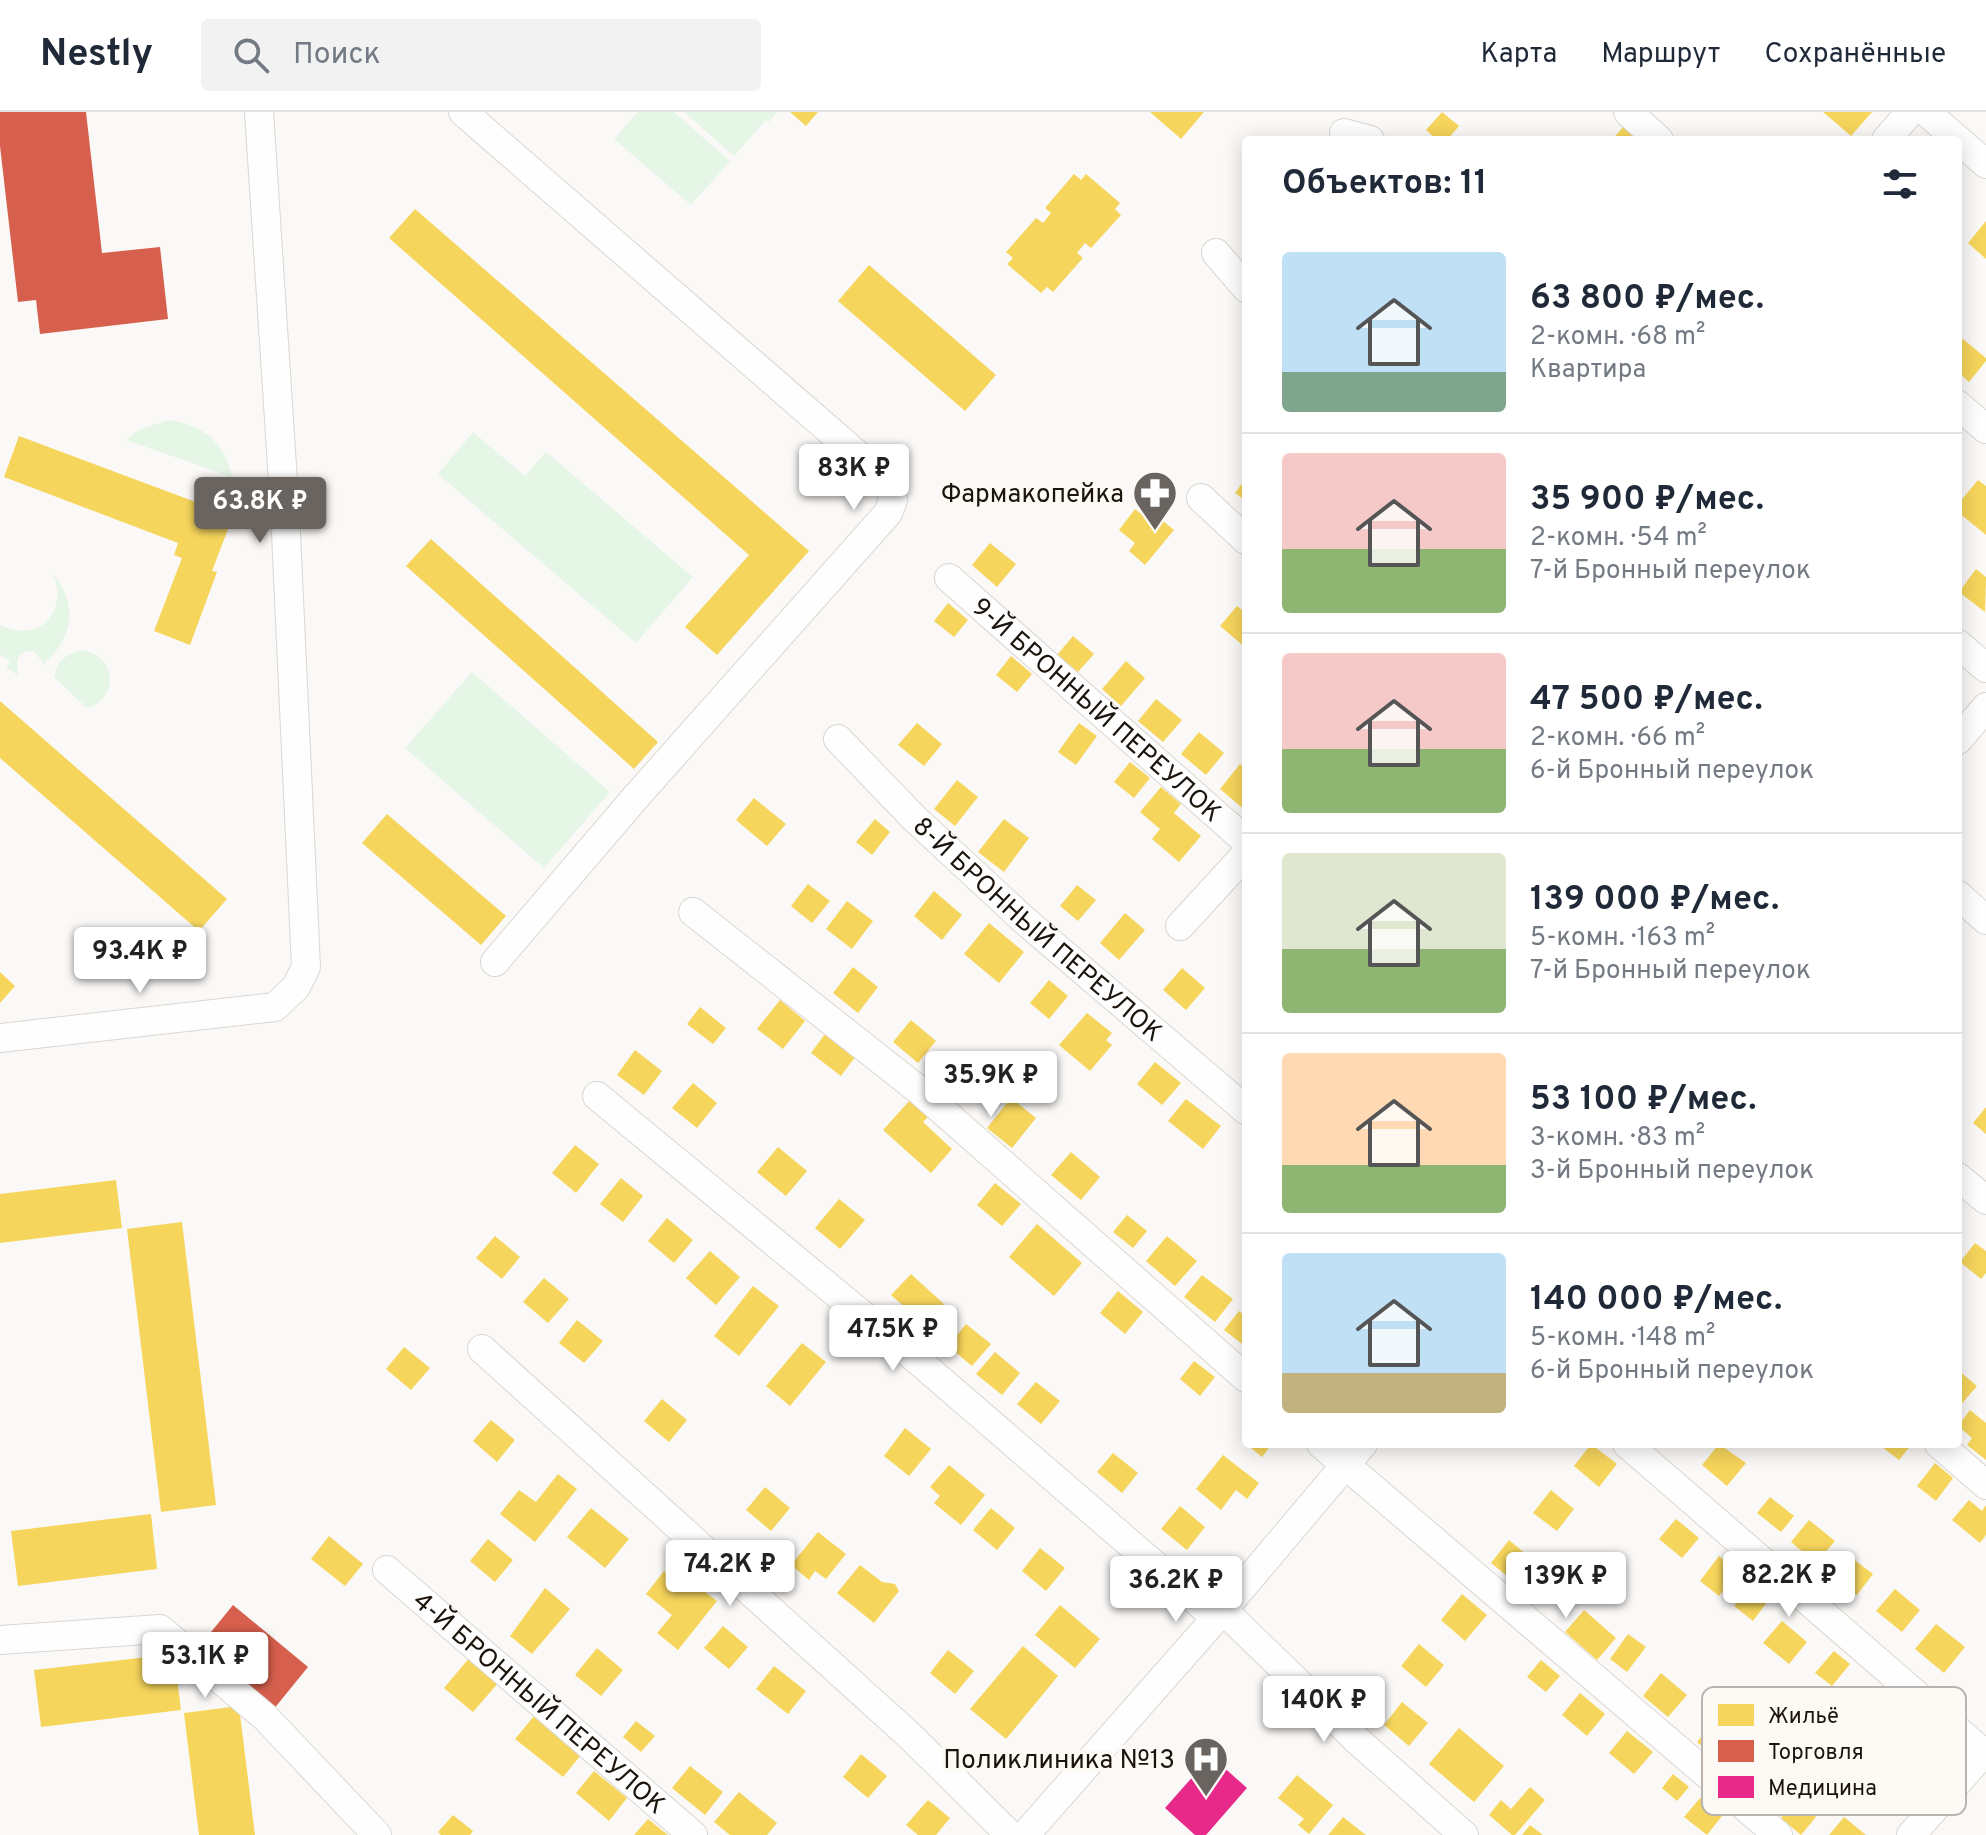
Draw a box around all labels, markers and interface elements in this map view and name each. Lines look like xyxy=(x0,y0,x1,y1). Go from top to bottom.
search box xyxy=(201,19,761,91)
text: Nestly xyxy=(40,31,153,80)
icon: search xyxy=(229,33,273,77)
text: Поиск xyxy=(293,37,381,74)
text: Карта xyxy=(1481,37,1557,73)
text: Маршрут xyxy=(1601,37,1720,73)
text: Сохранённые xyxy=(1764,37,1946,73)
icon: filters xyxy=(1878,162,1922,206)
text: Объектов: 11 xyxy=(1282,163,1487,206)
text: 63 800 ₽/мес. xyxy=(1530,278,1764,321)
icon: home xyxy=(1346,284,1442,380)
text: 2-комн. · 68 m² xyxy=(1530,321,1706,354)
text: Квартира xyxy=(1530,354,1646,387)
pin: 83K ₽ xyxy=(798,444,910,512)
text: 83K ₽ xyxy=(817,453,891,486)
pharmacy icon: Фармакопейка xyxy=(1131,469,1179,532)
pin: 63.8K ₽ xyxy=(186,477,334,545)
place label: Фармакопейка xyxy=(941,479,1124,512)
text: 35 900 ₽/мес. xyxy=(1530,479,1764,522)
icon: home xyxy=(1346,485,1442,581)
text: 63.8K ₽ xyxy=(212,486,308,519)
text: 2-комн. · 54 m² xyxy=(1530,522,1707,555)
text: 7-й Бронный переулок xyxy=(1530,555,1811,588)
street label: 9-Й БРОННЫЙ ПЕРЕУЛОК xyxy=(964,592,1227,831)
text: 47 500 ₽/мес. xyxy=(1530,679,1763,722)
icon: home xyxy=(1346,685,1442,781)
text: 2-комн. · 66 m² xyxy=(1530,722,1705,755)
text: 6-й Бронный переулок xyxy=(1530,755,1814,788)
street label: 8-Й БРОННЫЙ ПЕРЕУЛОК xyxy=(905,811,1168,1050)
text: 139 000 ₽/мес. xyxy=(1530,879,1779,922)
icon: home xyxy=(1346,885,1442,981)
text: 5-комн. · 163 m² xyxy=(1530,922,1715,955)
pin: 93.4K ₽ xyxy=(66,927,214,995)
text: 93.4K ₽ xyxy=(92,936,188,969)
text: 7-й Бронный переулок xyxy=(1530,955,1811,988)
pin: 35.9K ₽ xyxy=(917,1051,1065,1119)
text: 35.9K ₽ xyxy=(943,1060,1039,1093)
text: 53 100 ₽/мес. xyxy=(1530,1079,1757,1122)
icon: home xyxy=(1346,1085,1442,1181)
text: 3-комн. · 83 m² xyxy=(1530,1122,1705,1155)
text: 3-й Бронный переулок xyxy=(1530,1155,1814,1188)
text: 140 000 ₽/мес. xyxy=(1530,1279,1782,1322)
icon: home xyxy=(1346,1285,1442,1381)
pin: 47.5K ₽ xyxy=(819,1305,967,1373)
text: 47.5K ₽ xyxy=(847,1314,939,1347)
text: 5-комн. · 148 m² xyxy=(1530,1322,1716,1355)
text: 6-й Бронный переулок xyxy=(1530,1355,1814,1388)
pin: 74.2K ₽ xyxy=(656,1540,804,1608)
text: 74.2K ₽ xyxy=(684,1549,776,1582)
pin: 82.2K ₽ xyxy=(1715,1551,1863,1619)
pin: 139K ₽ xyxy=(1501,1552,1631,1620)
pin: 36.2K ₽ xyxy=(1102,1556,1250,1624)
text: 82.2K ₽ xyxy=(1741,1560,1837,1593)
text: 139K ₽ xyxy=(1524,1561,1608,1594)
text: 36.2K ₽ xyxy=(1128,1565,1224,1598)
street label: 4-Й БРОННЫЙ ПЕРЕУЛОК xyxy=(405,1586,671,1823)
pin: 53.1K ₽ xyxy=(131,1632,279,1700)
text: 53.1K ₽ xyxy=(160,1641,250,1674)
pin: 140K ₽ xyxy=(1259,1676,1389,1744)
text: 140K ₽ xyxy=(1281,1685,1367,1718)
legend xyxy=(1702,1687,1966,1815)
text: Жильё xyxy=(1768,1704,1839,1731)
hospital icon: Поликлиника №13 xyxy=(1182,1735,1230,1798)
text: Торговля xyxy=(1768,1740,1864,1767)
place label: Поликлиника №13 xyxy=(943,1745,1175,1778)
text: Медицина xyxy=(1768,1776,1877,1803)

